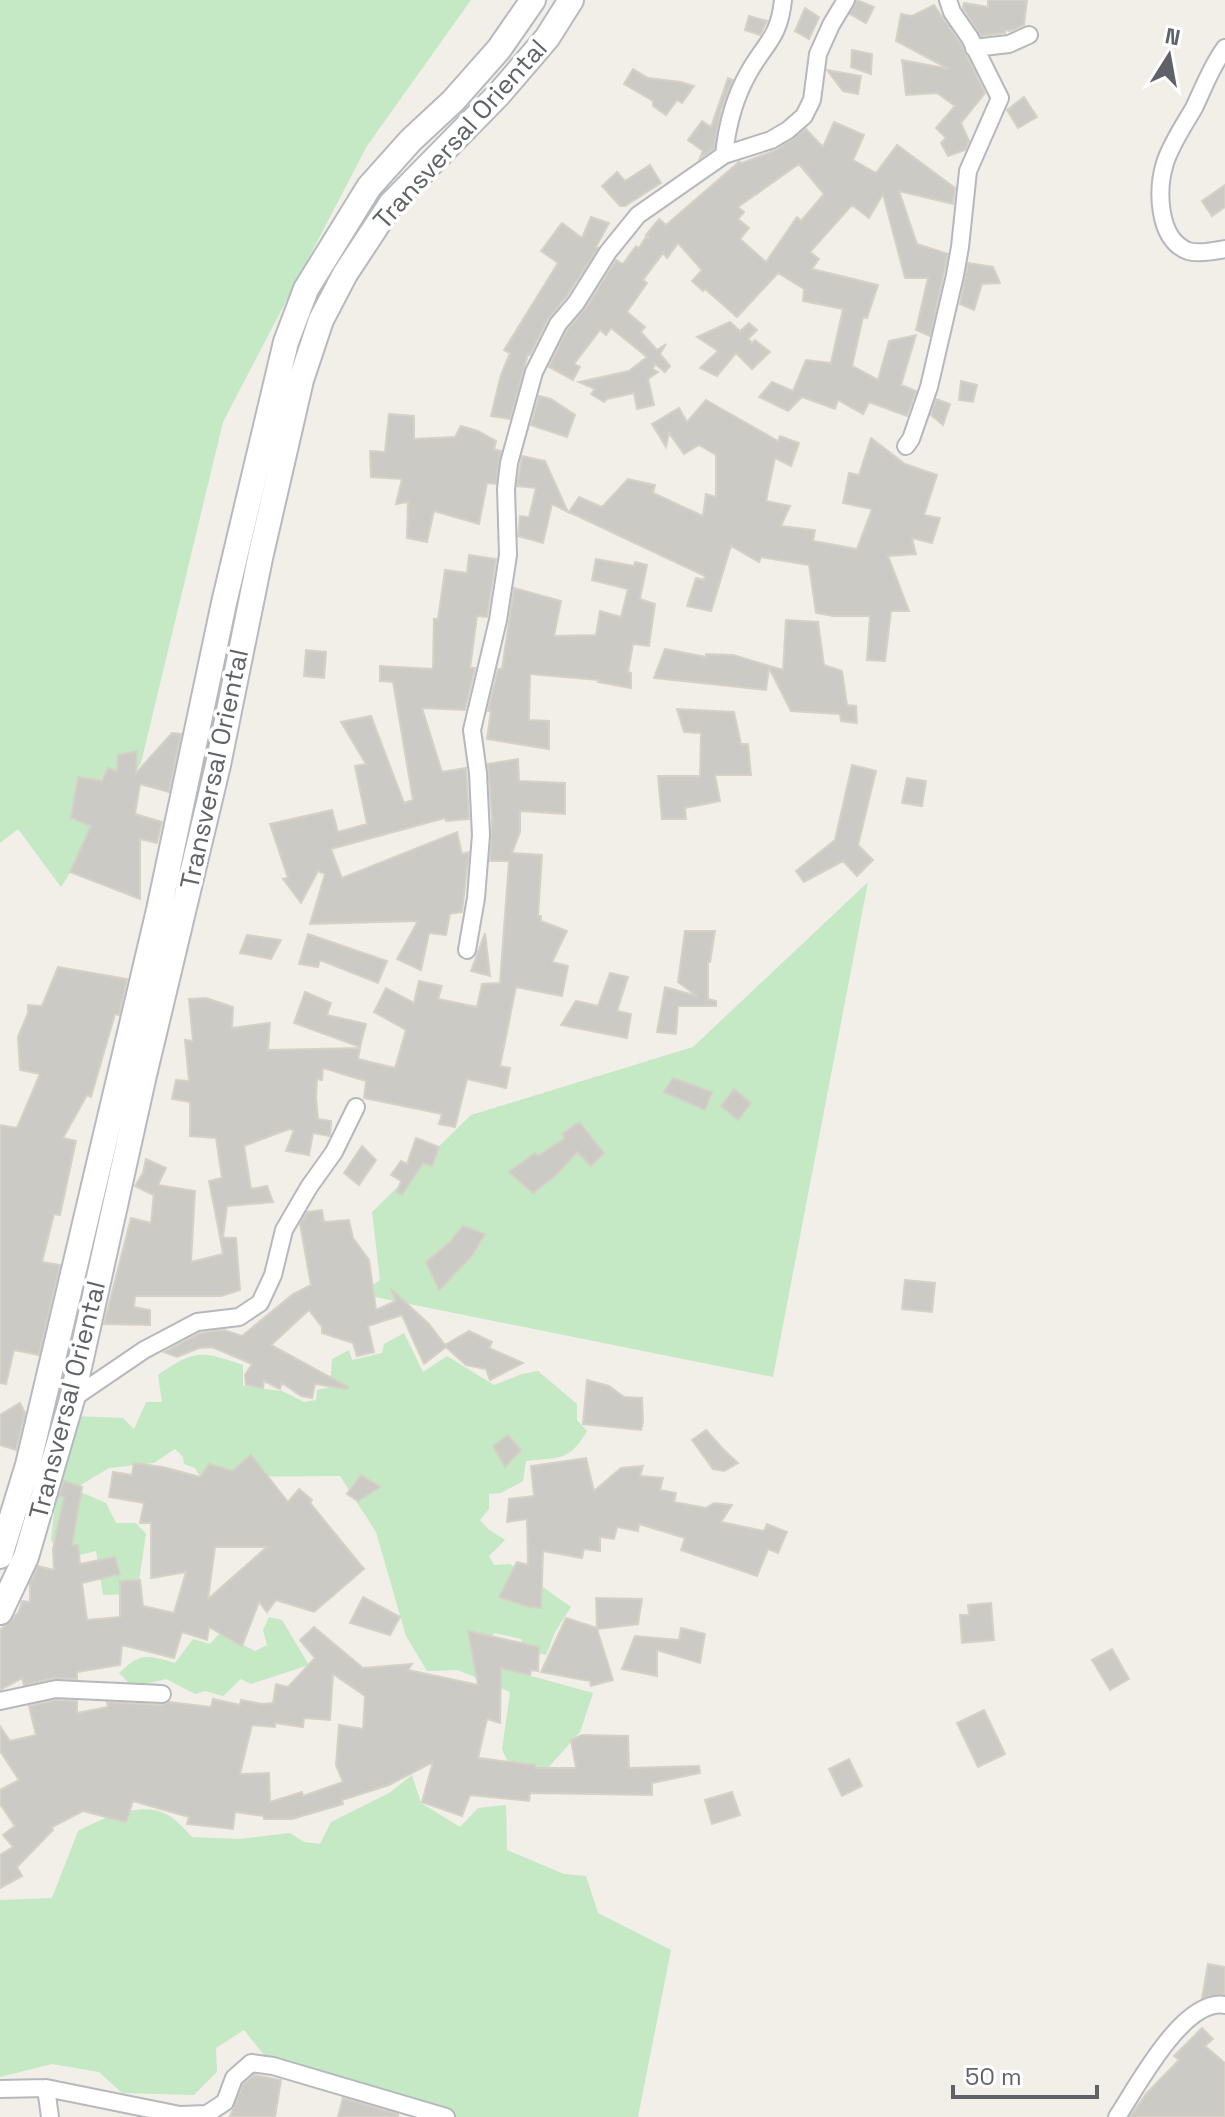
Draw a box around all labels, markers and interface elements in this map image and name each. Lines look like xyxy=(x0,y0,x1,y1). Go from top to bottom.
north arrow xyxy=(1129,16,1209,96)
text: N xyxy=(1163,21,1183,52)
street label: Transversal Oriental xyxy=(366,32,554,236)
street label: Transversal Oriental xyxy=(172,646,256,892)
street label: Transversal Oriental xyxy=(21,1277,113,1523)
scale bar xyxy=(953,2049,1097,2099)
text: 50 m xyxy=(965,2061,1022,2092)

